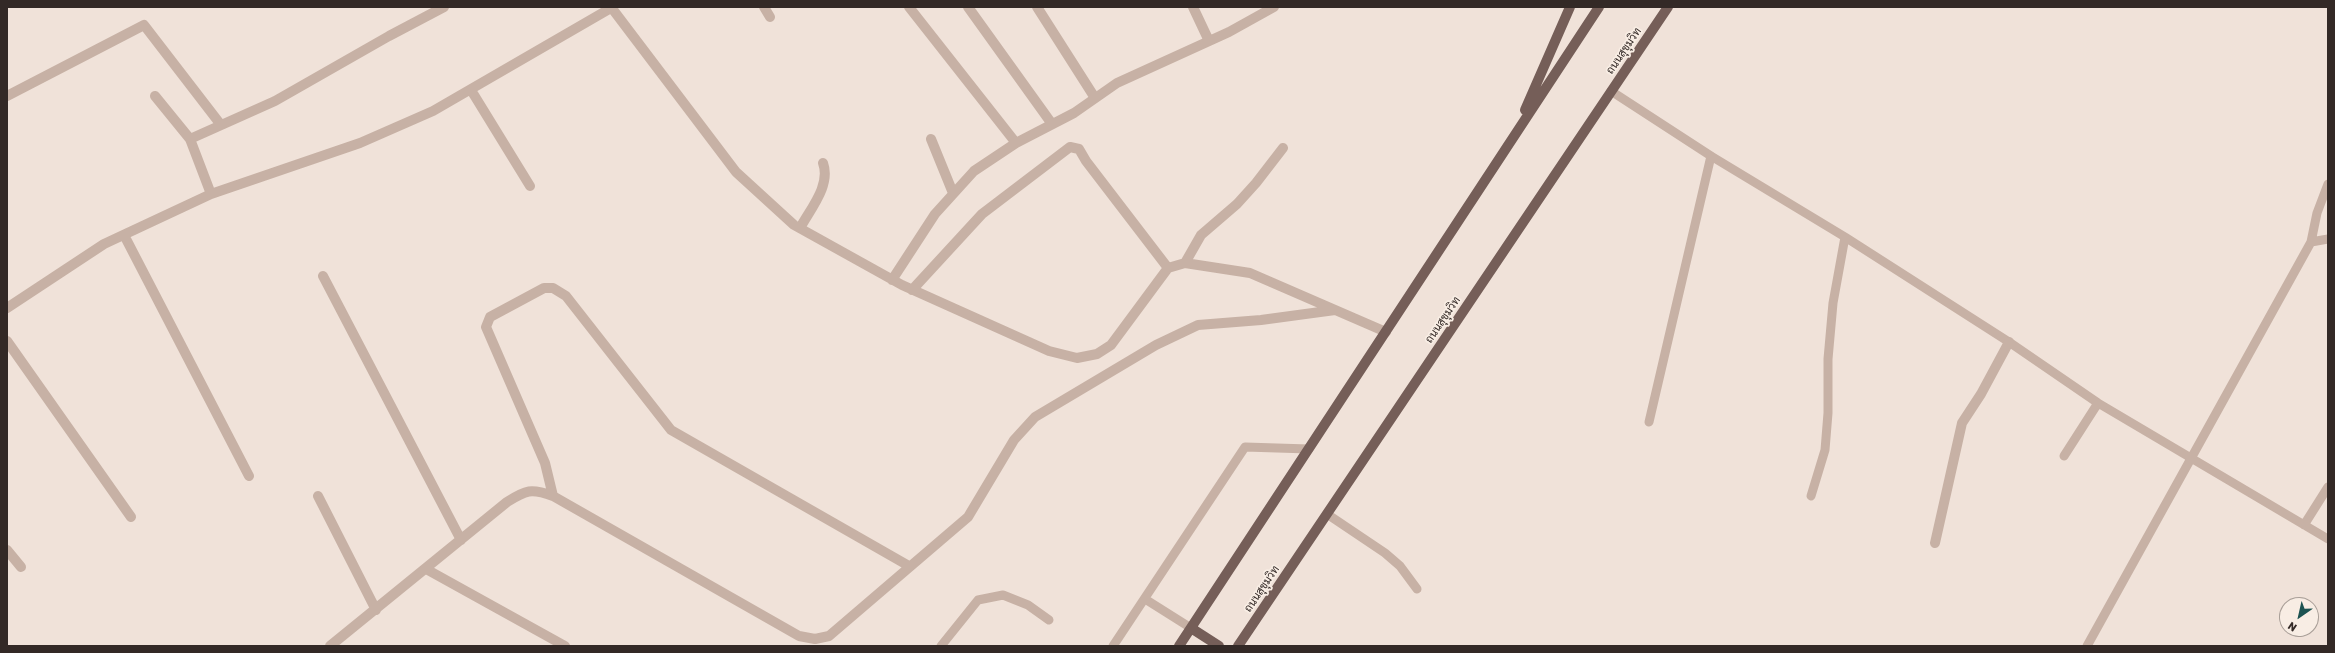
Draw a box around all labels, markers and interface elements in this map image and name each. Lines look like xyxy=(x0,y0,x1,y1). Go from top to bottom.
street label: ถนนสุขุมวิท xyxy=(1604,25,1644,77)
street label: ถนนสุขุมวิท xyxy=(1423,294,1463,346)
street label: ถนนสุขุมวิท xyxy=(1242,563,1282,615)
north arrow xyxy=(2279,597,2319,637)
text: N xyxy=(2286,619,2299,634)

